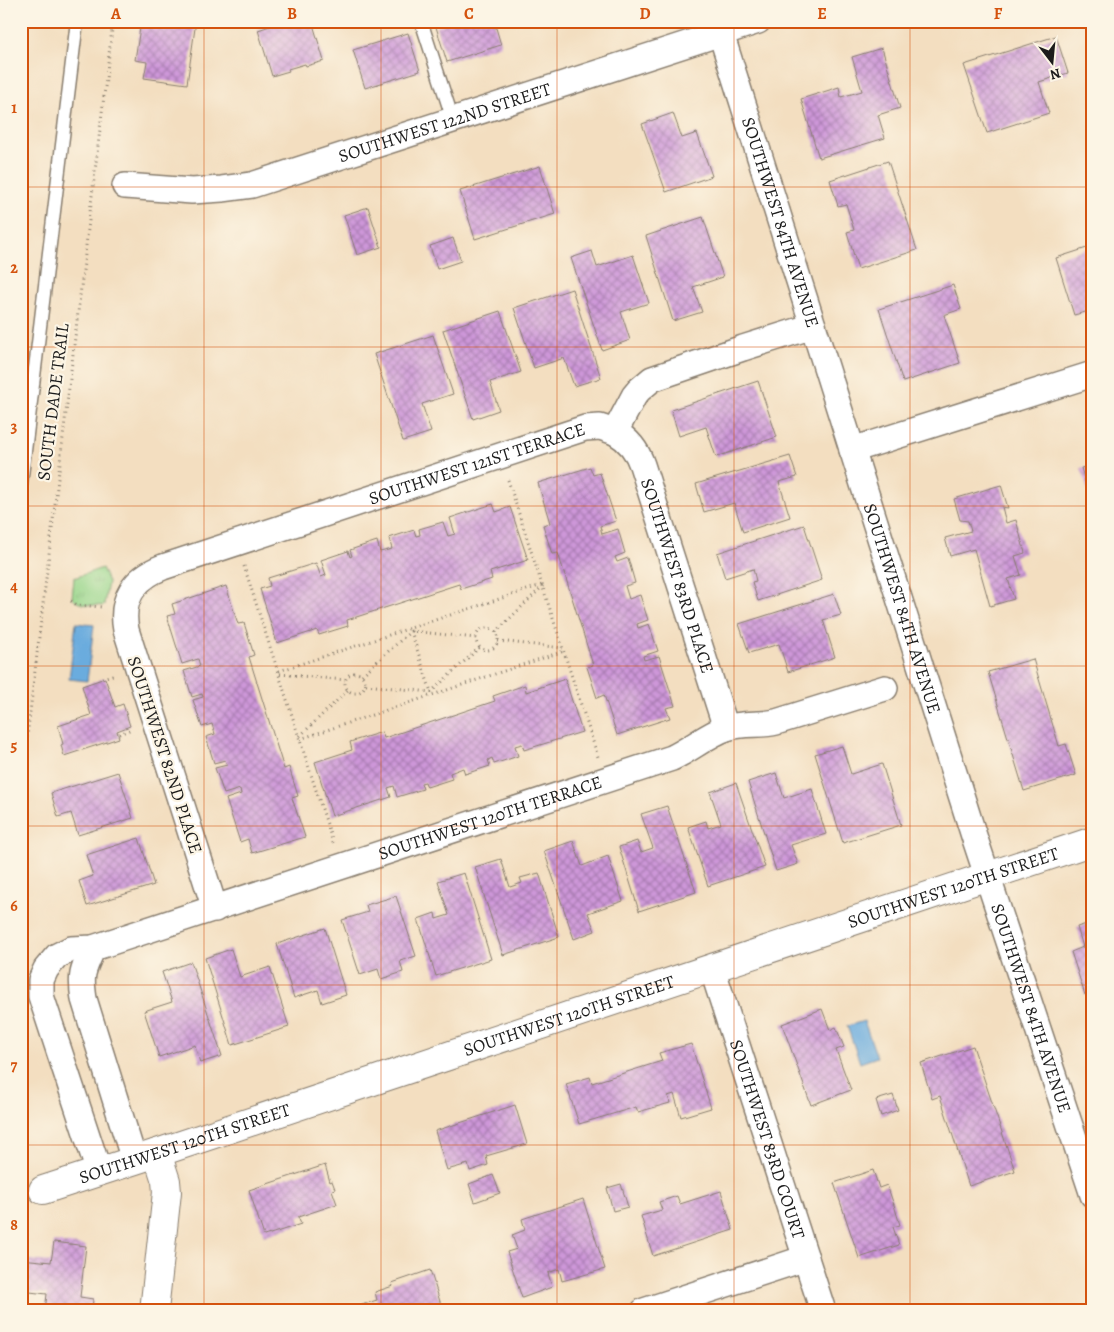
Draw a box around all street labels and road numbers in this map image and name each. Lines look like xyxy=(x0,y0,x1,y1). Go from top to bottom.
street label: SOUTHWEST 122ND STREET xyxy=(335,77,554,168)
street label: SOUTHWEST 84TH AVENUE xyxy=(736,114,825,330)
street label: SOUTH DADE TRAIL xyxy=(31,321,75,482)
street label: SOUTHWEST 121ST TERRACE xyxy=(366,417,588,510)
street label: SOUTHWEST 83RD PLACE xyxy=(635,475,720,676)
street label: SOUTHWEST 84TH AVENUE xyxy=(858,500,947,717)
street label: SOUTHWEST 82ND PLACE xyxy=(122,653,208,857)
street label: SOUTHWEST 120TH TERRACE xyxy=(375,770,605,866)
street label: SOUTHWEST 120TH STREET xyxy=(845,841,1062,934)
street label: SOUTHWEST 84TH AVENUE xyxy=(985,900,1077,1116)
street label: SOUTHWEST 120TH STREET xyxy=(460,969,678,1062)
street label: SOUTHWEST 83RD COURT xyxy=(724,1037,811,1242)
street label: SOUTHWEST 120TH STREET xyxy=(76,1097,293,1190)

